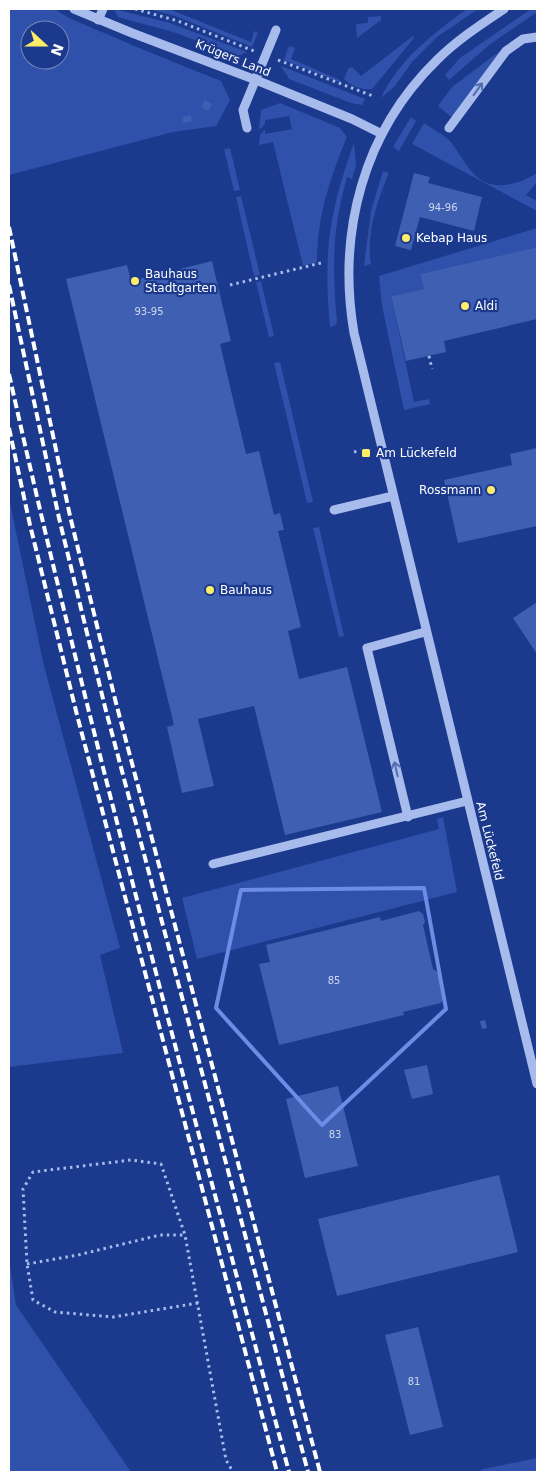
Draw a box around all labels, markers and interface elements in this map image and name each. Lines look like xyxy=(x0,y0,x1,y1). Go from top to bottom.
north arrow xyxy=(20,20,70,70)
street label: Krügers Land xyxy=(193,37,273,79)
text: N xyxy=(48,41,67,58)
one-way arrow xyxy=(473,82,483,96)
house number: 94-96 xyxy=(428,202,458,213)
place label: Kebap Haus xyxy=(416,231,487,245)
marker: Kebap Haus xyxy=(400,232,412,244)
place label: Bauhaus Stadtgarten xyxy=(145,267,217,295)
marker: Bauhaus Stadtgarten xyxy=(129,275,141,287)
place label: Aldi xyxy=(475,299,498,313)
marker: Aldi xyxy=(459,300,471,312)
house number: 93-95 xyxy=(134,306,164,317)
place label: Am Lückefeld xyxy=(376,446,457,460)
marker: Am Lückefeld xyxy=(360,447,372,459)
place label: Rossmann xyxy=(419,483,481,497)
marker: Rossmann xyxy=(485,484,497,496)
place label: Bauhaus xyxy=(220,583,272,597)
marker: Bauhaus xyxy=(204,584,216,596)
one-way arrow xyxy=(391,762,400,778)
street label: Am Lückefeld xyxy=(473,800,507,882)
house number: 85 xyxy=(328,975,340,986)
house number: 83 xyxy=(329,1129,341,1140)
house number: 81 xyxy=(408,1376,420,1387)

